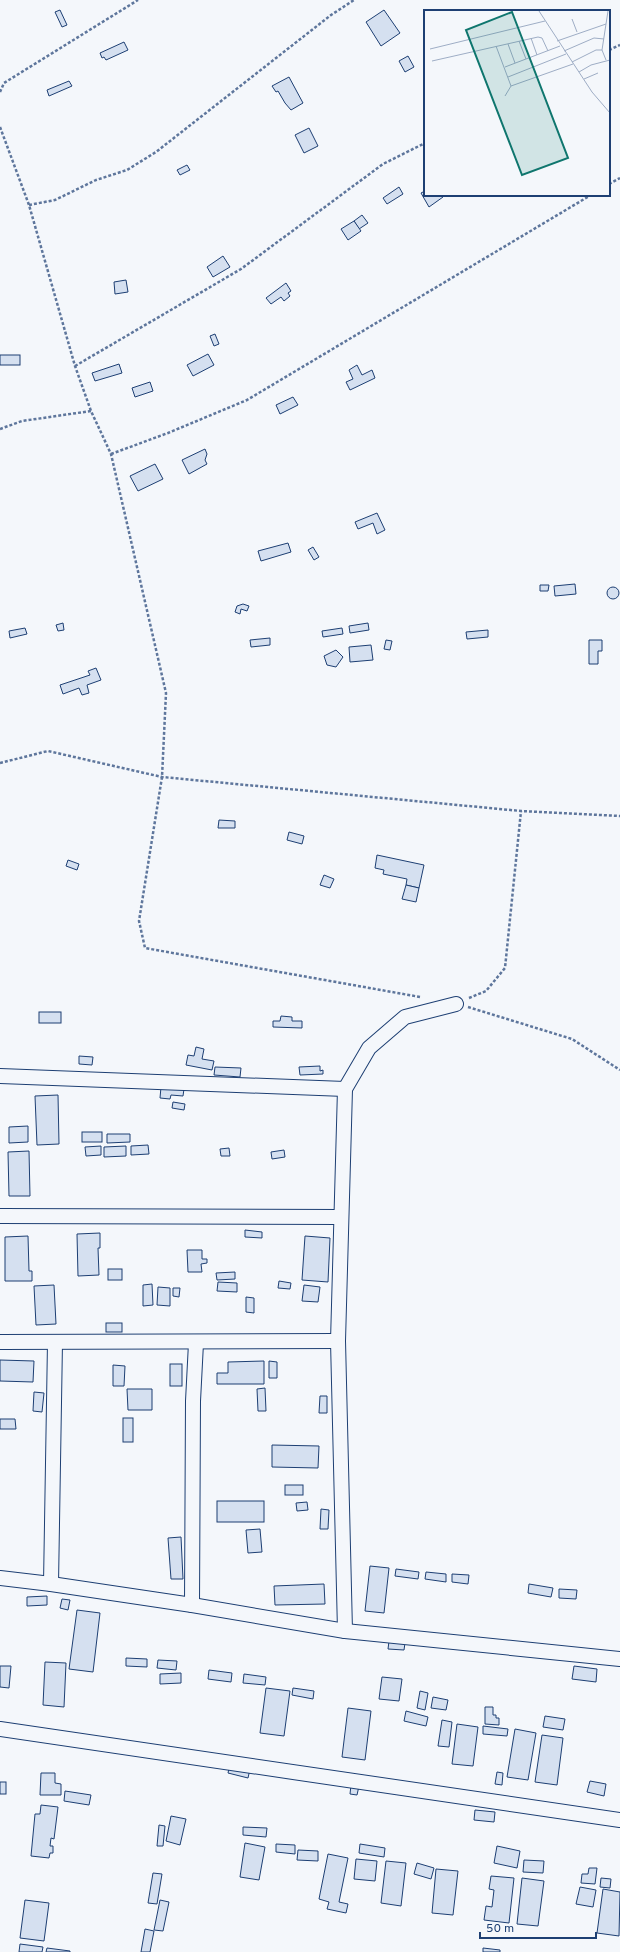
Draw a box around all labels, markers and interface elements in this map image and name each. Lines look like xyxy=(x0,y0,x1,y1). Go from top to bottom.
inset map xyxy=(424,10,610,196)
scale bar xyxy=(480,1914,596,1940)
text: 50 m xyxy=(486,1921,514,1937)

